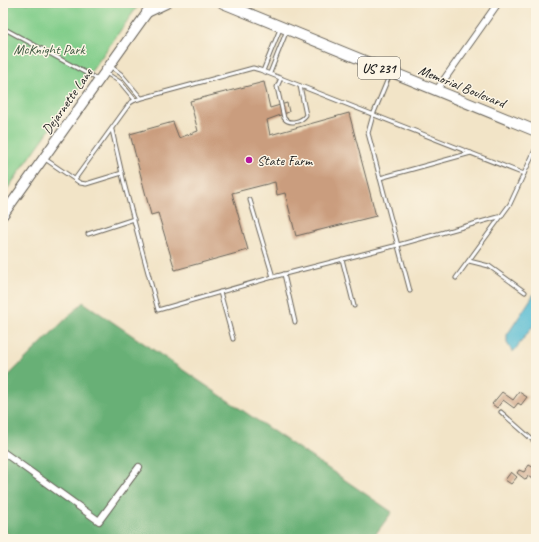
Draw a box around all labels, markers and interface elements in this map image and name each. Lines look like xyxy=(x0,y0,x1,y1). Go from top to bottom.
park label: McKnight Park xyxy=(13,41,86,58)
road number: US 231 xyxy=(358,57,400,79)
street label: Memorial Boulevard xyxy=(416,61,510,113)
street label: Dejarnette Lane xyxy=(38,64,97,138)
place label: State Farm xyxy=(257,152,313,169)
marker: State Farm xyxy=(244,155,254,165)

